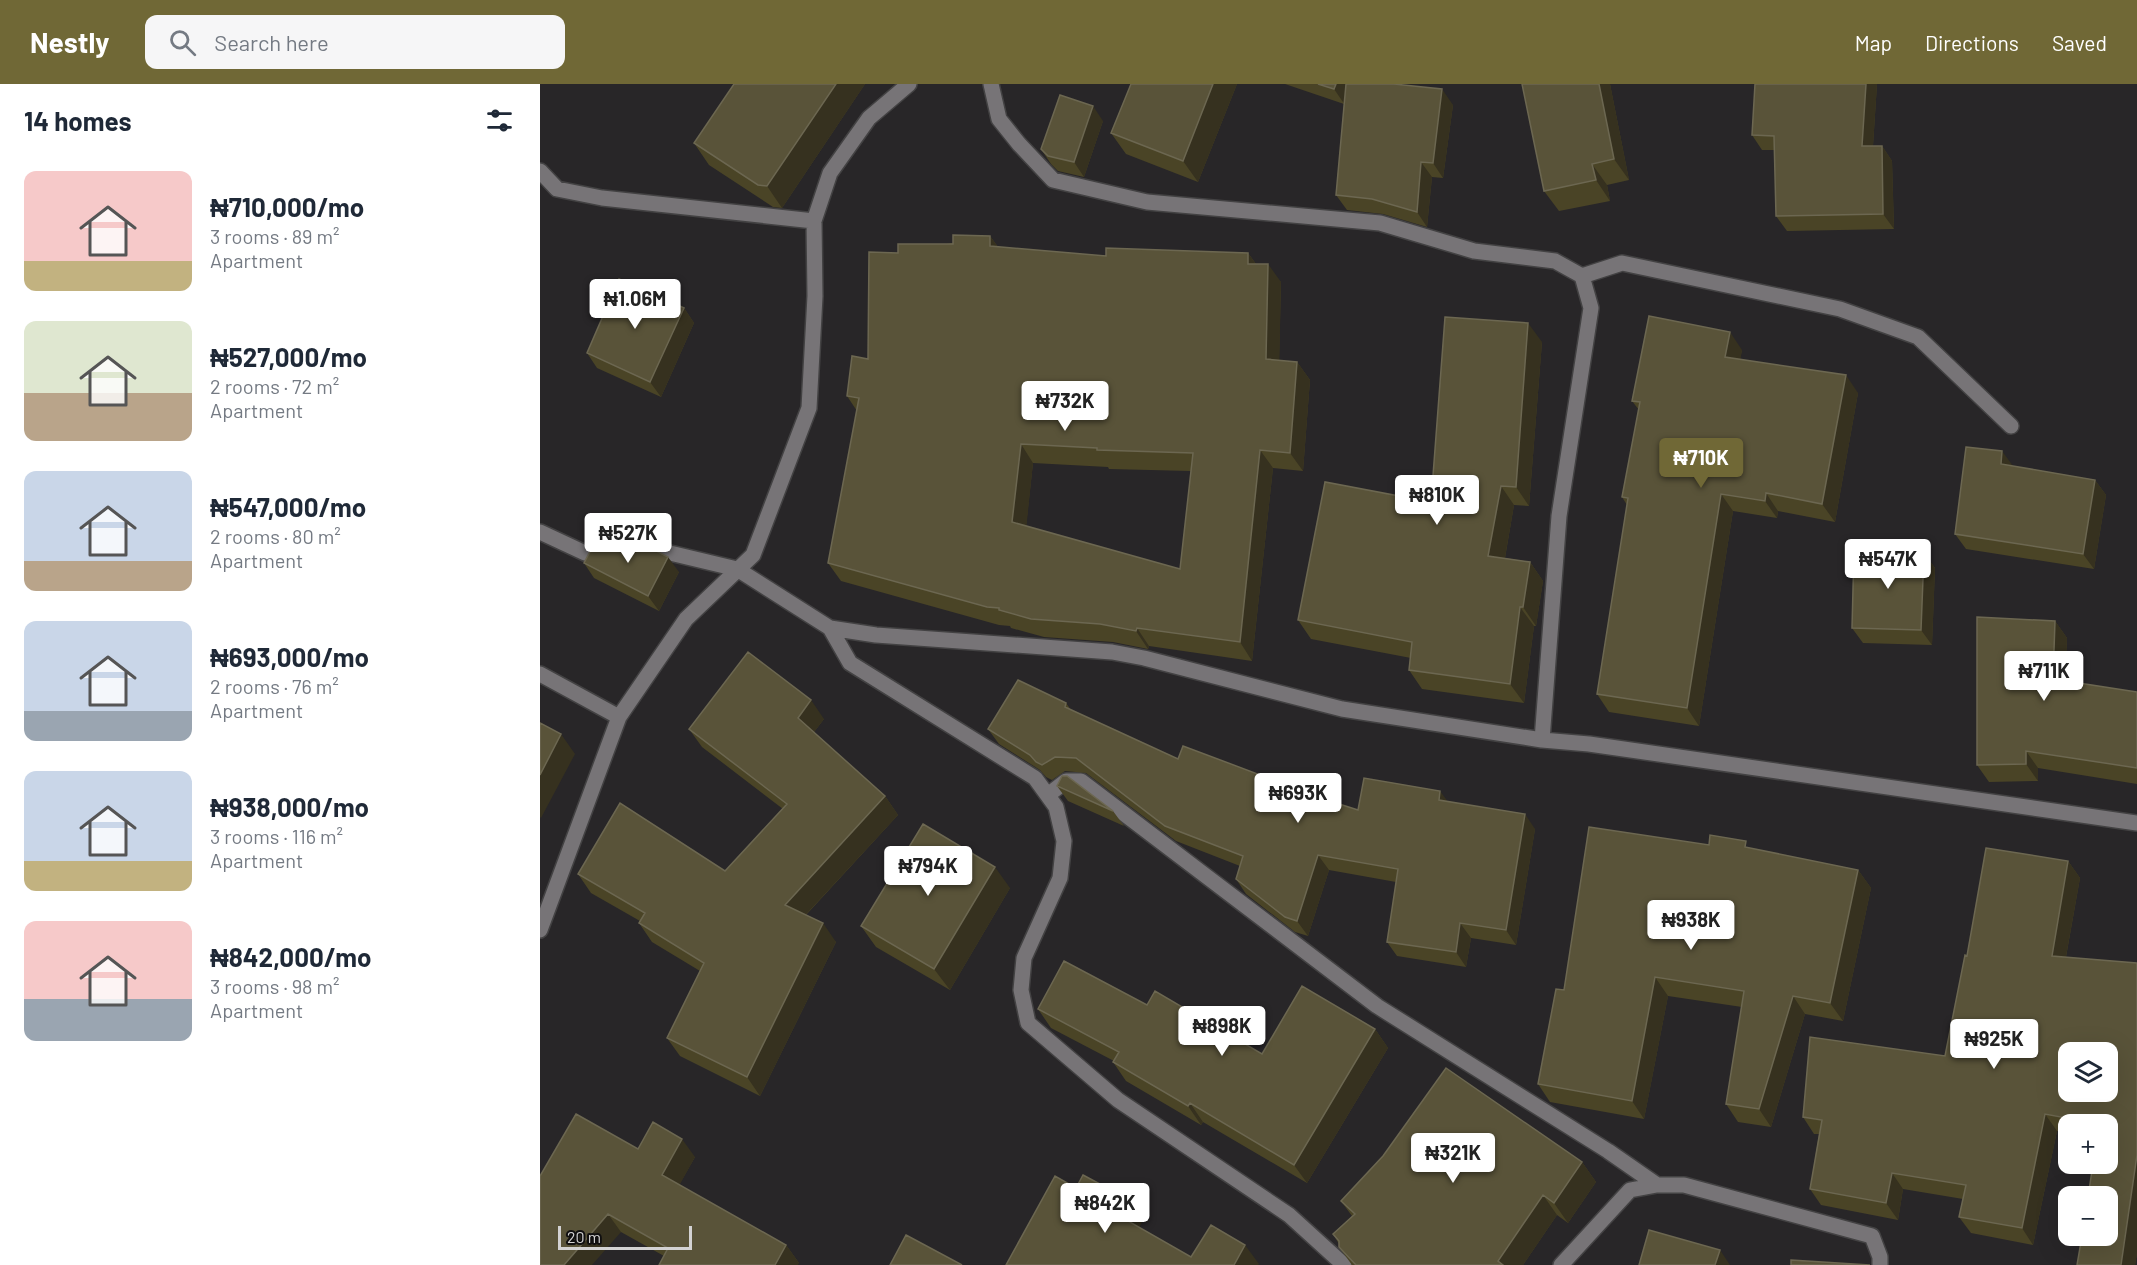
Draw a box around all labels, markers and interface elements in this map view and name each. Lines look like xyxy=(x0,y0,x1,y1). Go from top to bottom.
search box xyxy=(145,15,565,69)
text: Nestly xyxy=(30,25,109,59)
icon: search xyxy=(166,26,199,59)
text: Search here xyxy=(214,29,329,55)
text: Map xyxy=(1855,30,1892,55)
text: Directions xyxy=(1925,30,2019,55)
text: Saved xyxy=(2052,30,2107,55)
icon: filters xyxy=(483,104,516,137)
text: 14 homes xyxy=(24,105,131,136)
text: ₦710,000/mo xyxy=(210,191,364,222)
icon: home xyxy=(72,195,144,267)
text: 3 rooms · 89 m² xyxy=(210,224,340,248)
text: Apartment xyxy=(210,248,303,272)
pin: ₦1.06M xyxy=(586,279,684,330)
text: ₦1.06M xyxy=(604,286,666,310)
text: ₦527,000/mo xyxy=(210,341,367,372)
icon: home xyxy=(72,345,144,417)
text: 2 rooms · 72 m² xyxy=(210,374,339,398)
pin: ₦732K xyxy=(1023,381,1107,432)
text: ₦732K xyxy=(1036,388,1094,412)
text: Apartment xyxy=(210,398,303,422)
pin: ₦710K xyxy=(1659,438,1743,489)
text: ₦710K xyxy=(1673,445,1729,469)
pin: ₦810K xyxy=(1395,475,1479,526)
text: ₦810K xyxy=(1409,482,1465,506)
text: ₦547,000/mo xyxy=(210,491,366,522)
icon: home xyxy=(72,495,144,567)
pin: ₦527K xyxy=(586,513,670,564)
text: ₦527K xyxy=(599,520,657,544)
text: 2 rooms · 80 m² xyxy=(210,524,341,548)
pin: ₦547K xyxy=(1846,539,1930,590)
text: ₦547K xyxy=(1859,546,1917,570)
text: Apartment xyxy=(210,548,303,572)
text: ₦693,000/mo xyxy=(210,641,369,672)
icon: home xyxy=(72,645,144,717)
pin: ₦711K xyxy=(2002,651,2086,702)
text: ₦711K xyxy=(2018,658,2070,682)
text: 2 rooms · 76 m² xyxy=(210,674,339,698)
text: Apartment xyxy=(210,698,303,722)
pin: ₦693K xyxy=(1256,773,1340,824)
text: ₦693K xyxy=(1268,780,1328,804)
text: ₦938,000/mo xyxy=(210,791,369,822)
icon: home xyxy=(72,795,144,867)
text: 3 rooms · 116 m² xyxy=(210,824,343,848)
pin: ₦794K xyxy=(886,846,970,897)
text: Apartment xyxy=(210,848,303,872)
text: ₦794K xyxy=(898,853,958,877)
pin: ₦938K xyxy=(1649,900,1733,951)
text: ₦938K xyxy=(1661,907,1721,931)
text: ₦842,000/mo xyxy=(210,941,371,972)
icon: home xyxy=(72,945,144,1017)
text: 3 rooms · 98 m² xyxy=(210,974,340,998)
text: Apartment xyxy=(210,998,303,1022)
pin: ₦898K xyxy=(1180,1006,1264,1057)
text: ₦898K xyxy=(1192,1013,1252,1037)
pin: ₦925K xyxy=(1952,1019,2036,1070)
text: ₦925K xyxy=(1964,1026,2024,1050)
map controls xyxy=(2058,1042,2118,1246)
button: layers xyxy=(2058,1042,2118,1102)
button: + xyxy=(2058,1114,2118,1174)
pin: ₦321K xyxy=(1411,1133,1495,1184)
text: ₦321K xyxy=(1425,1140,1481,1164)
pin: ₦842K xyxy=(1063,1183,1147,1234)
button: − xyxy=(2058,1186,2118,1246)
text: ₦842K xyxy=(1074,1190,1136,1214)
scale bar xyxy=(558,1223,692,1250)
text: 20 m xyxy=(567,1227,601,1246)

